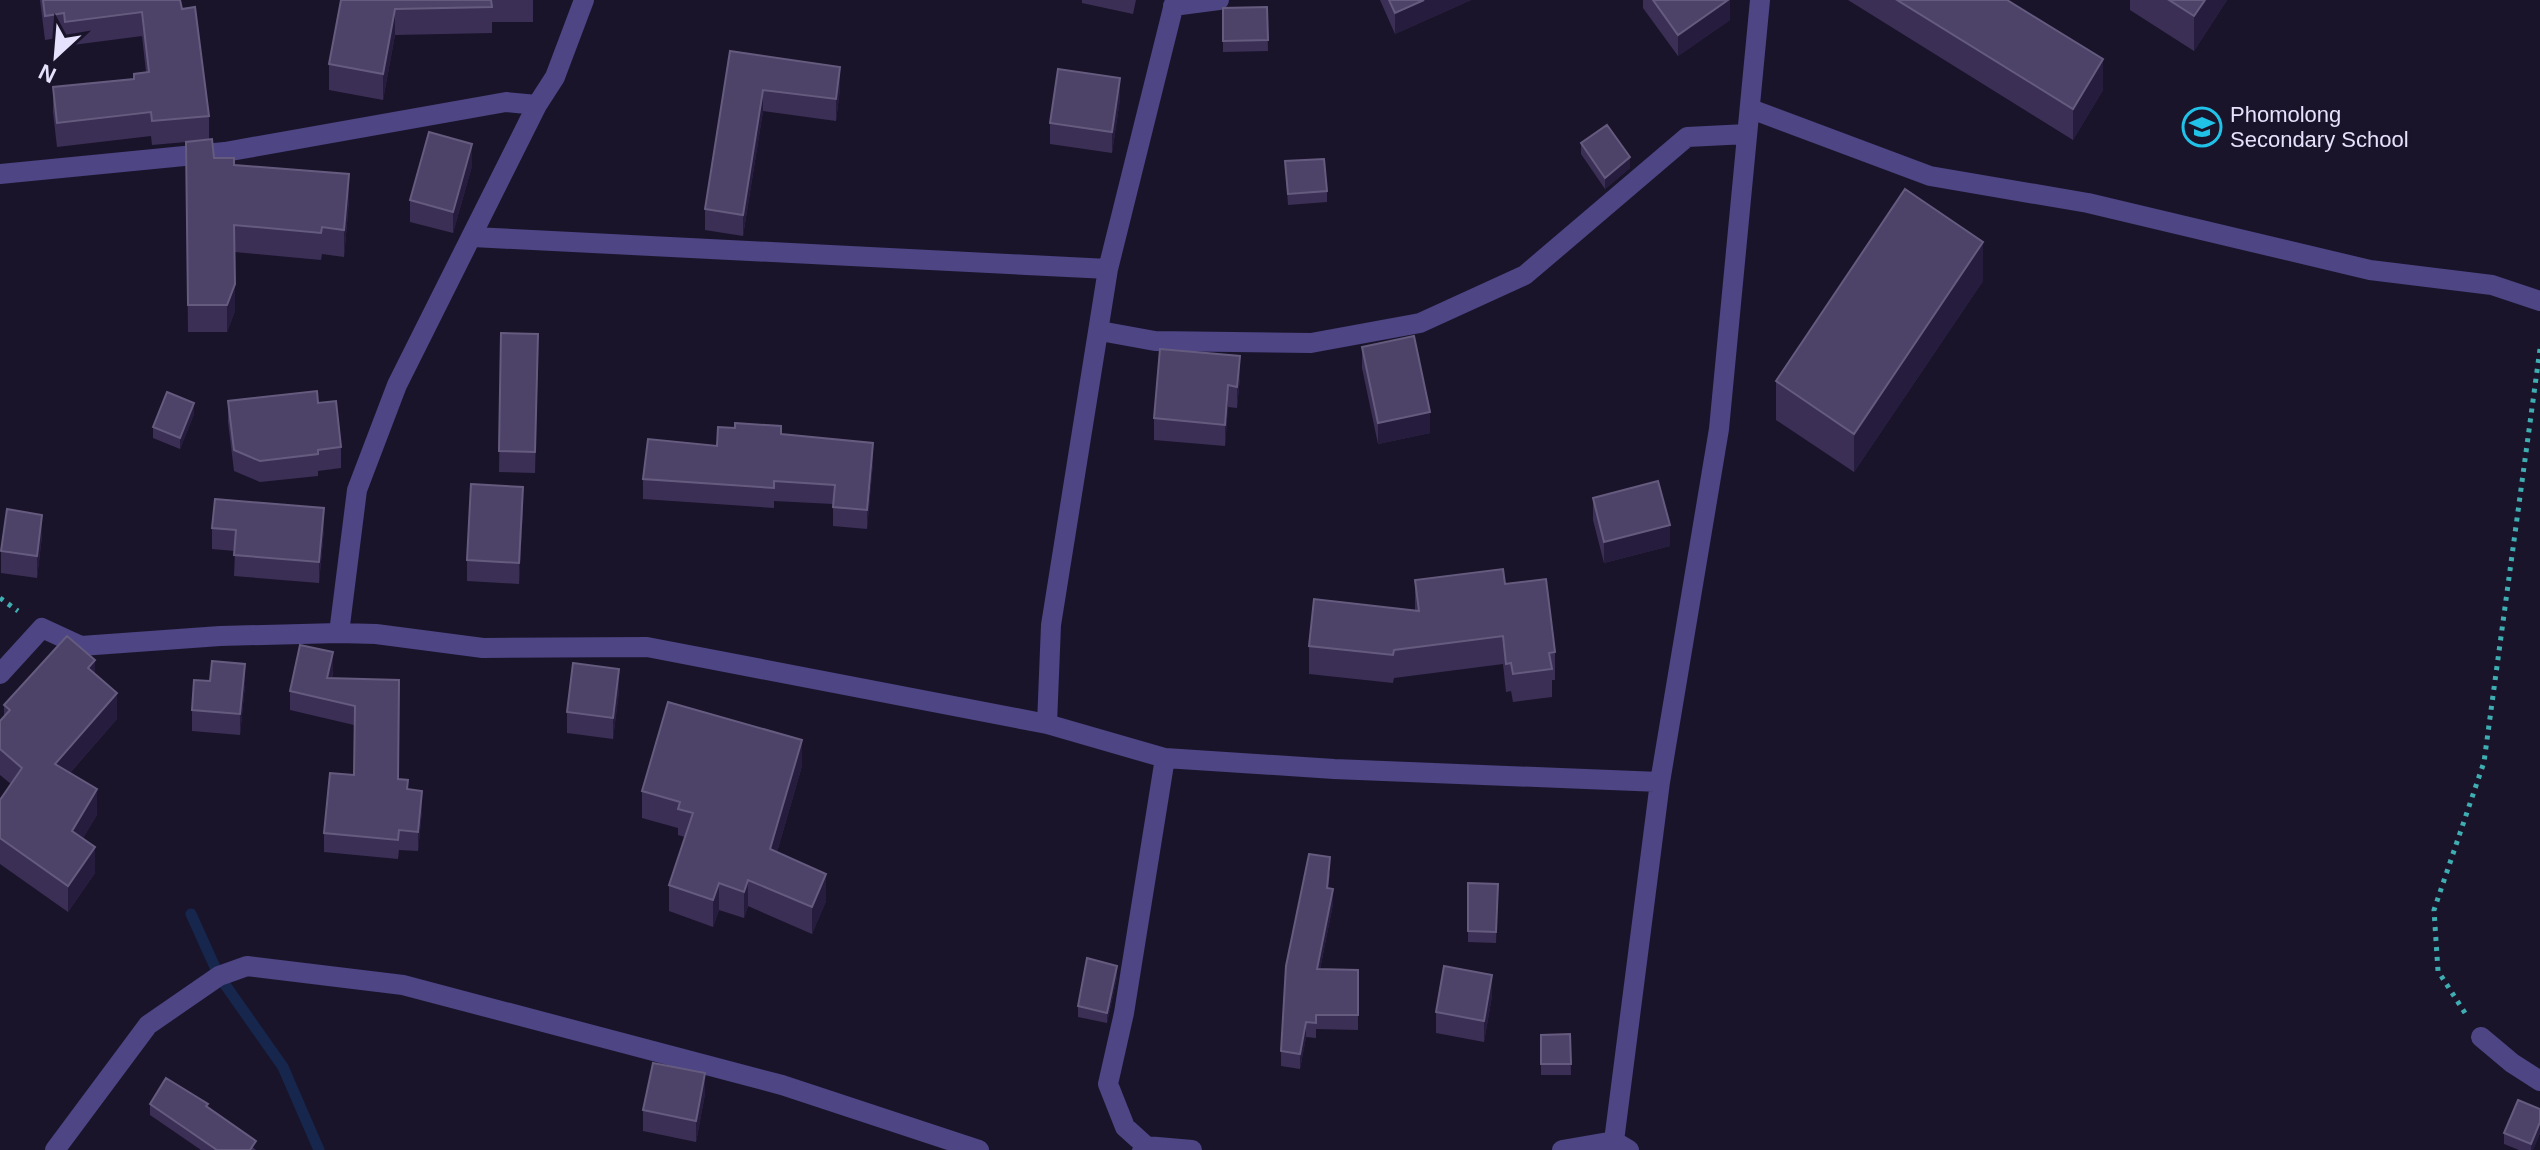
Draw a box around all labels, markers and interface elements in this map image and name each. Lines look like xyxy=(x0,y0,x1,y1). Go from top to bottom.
north arrow xyxy=(16,16,96,96)
text: N xyxy=(35,59,60,88)
place label: Phomolong Secondary School xyxy=(2230,102,2409,152)
school or university icon: Phomolong Secondary School xyxy=(2181,106,2223,148)

